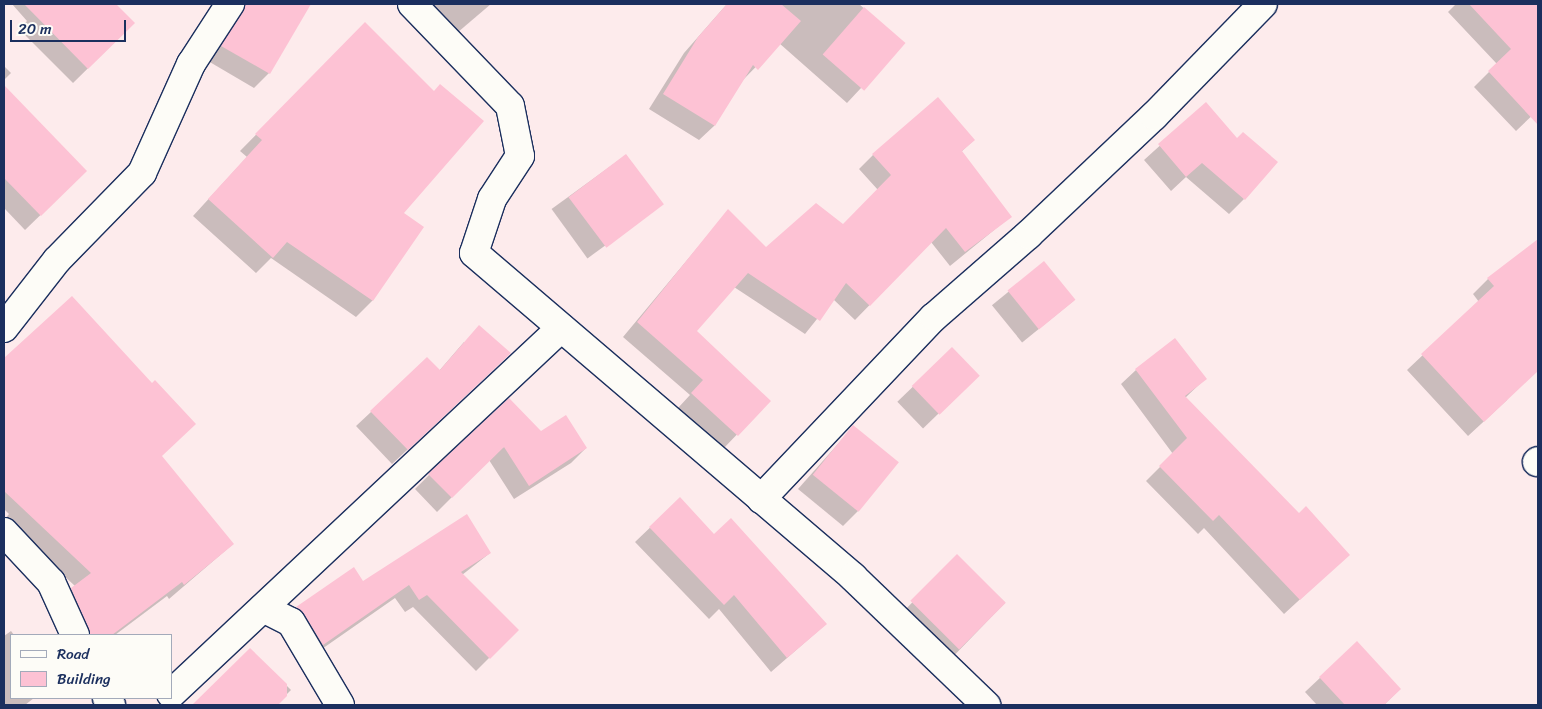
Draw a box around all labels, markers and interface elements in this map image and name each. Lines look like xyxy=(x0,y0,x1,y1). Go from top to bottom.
scale bar xyxy=(12,10,129,42)
text: 20 m xyxy=(18,16,52,42)
legend xyxy=(10,634,172,699)
text: Road xyxy=(57,641,89,667)
text: Building xyxy=(57,666,111,692)

